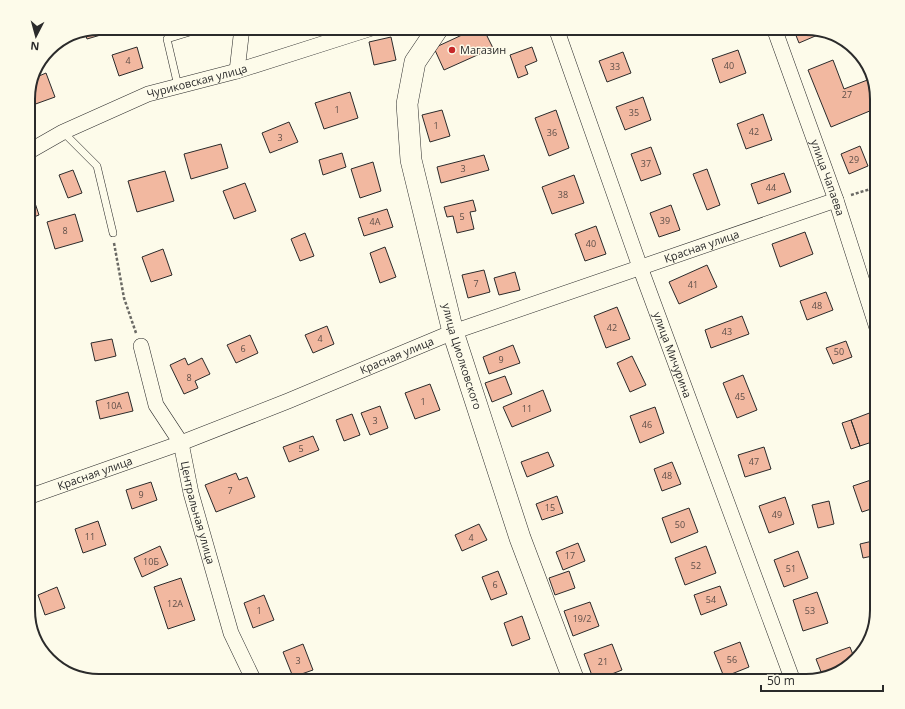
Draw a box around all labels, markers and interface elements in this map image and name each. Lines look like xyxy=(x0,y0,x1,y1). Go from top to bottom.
north arrow xyxy=(16,16,56,56)
text: N xyxy=(30,39,40,54)
place label: Магазин xyxy=(460,42,506,57)
marker: Магазин xyxy=(447,45,457,55)
house number: 4 xyxy=(125,54,131,67)
house number: 40 xyxy=(724,59,734,72)
street label: Чуриковская улица xyxy=(145,60,249,101)
house number: 33 xyxy=(610,60,620,73)
house number: 27 xyxy=(842,88,852,101)
house number: 1 xyxy=(334,103,340,116)
house number: 35 xyxy=(629,106,639,119)
house number: 1 xyxy=(433,119,439,132)
house number: 42 xyxy=(749,125,759,138)
house number: 36 xyxy=(547,126,557,139)
house number: 3 xyxy=(277,131,283,144)
street label: улица Чапаева xyxy=(808,137,849,218)
house number: 29 xyxy=(849,153,859,166)
house number: 37 xyxy=(641,157,651,170)
house number: 3 xyxy=(460,162,466,175)
house number: 44 xyxy=(766,181,776,194)
house number: 38 xyxy=(558,188,568,201)
house number: 5 xyxy=(459,210,465,223)
house number: 39 xyxy=(660,214,670,227)
house number: 4А xyxy=(370,215,381,228)
house number: 8 xyxy=(62,224,68,237)
street label: Красная улица xyxy=(662,226,741,266)
house number: 40 xyxy=(586,237,596,250)
house number: 7 xyxy=(473,277,479,290)
house number: 41 xyxy=(688,278,698,291)
house number: 48 xyxy=(812,299,822,312)
street label: улица Циолковского xyxy=(439,302,486,412)
street label: улица Мичурина xyxy=(650,310,696,400)
house number: 42 xyxy=(607,321,617,334)
house number: 43 xyxy=(722,325,732,338)
house number: 4 xyxy=(317,332,323,345)
street label: Красная улица xyxy=(357,333,436,377)
house number: 6 xyxy=(240,342,246,355)
house number: 50 xyxy=(834,345,844,358)
house number: 9 xyxy=(498,353,504,366)
house number: 8 xyxy=(186,371,192,384)
house number: 45 xyxy=(735,390,745,403)
house number: 1 xyxy=(420,395,426,408)
house number: 10А xyxy=(106,399,122,412)
house number: 11 xyxy=(522,402,532,415)
house number: 3 xyxy=(372,414,378,427)
house number: 46 xyxy=(642,418,652,431)
house number: 5 xyxy=(298,442,304,455)
street label: Красная улица xyxy=(55,453,134,493)
house number: 47 xyxy=(749,455,759,468)
street label: Центральная улица xyxy=(178,460,219,566)
house number: 48 xyxy=(662,469,672,482)
house number: 7 xyxy=(227,484,233,497)
house number: 9 xyxy=(138,488,144,501)
house number: 15 xyxy=(545,501,555,514)
house number: 49 xyxy=(772,508,782,521)
house number: 50 xyxy=(675,518,685,531)
house number: 11 xyxy=(85,530,95,543)
house number: 4 xyxy=(468,531,474,544)
house number: 17 xyxy=(565,549,575,562)
house number: 10Б xyxy=(143,555,159,568)
house number: 52 xyxy=(691,559,701,572)
house number: 51 xyxy=(786,562,796,575)
house number: 6 xyxy=(492,578,498,591)
house number: 54 xyxy=(706,593,716,606)
house number: 12А xyxy=(167,597,183,610)
house number: 1 xyxy=(256,604,262,617)
house number: 53 xyxy=(805,604,815,617)
house number: 19/2 xyxy=(573,612,591,625)
house number: 56 xyxy=(727,653,737,666)
house number: 3 xyxy=(295,654,301,667)
house number: 21 xyxy=(598,655,608,668)
scale bar xyxy=(761,667,883,693)
text: 50 m xyxy=(767,672,795,689)

